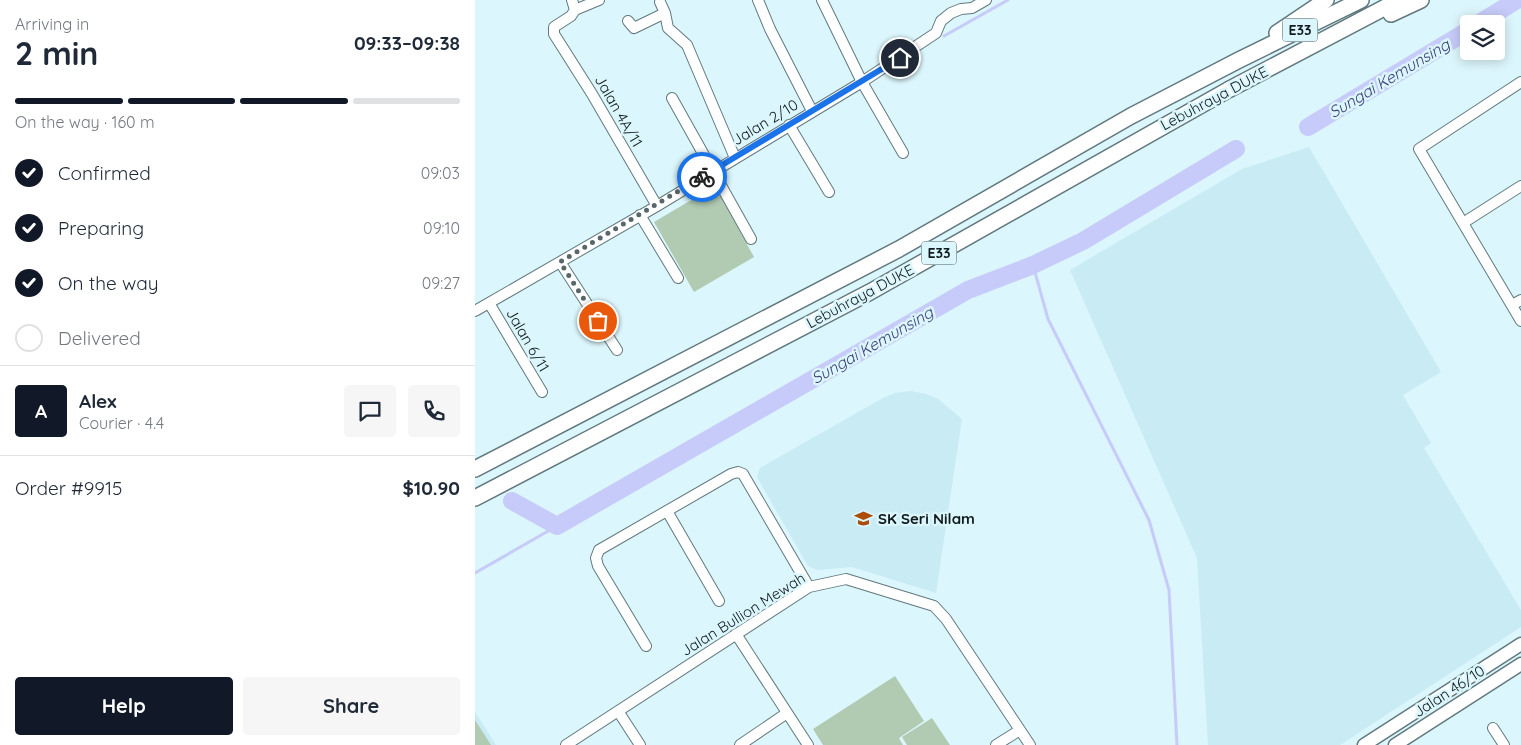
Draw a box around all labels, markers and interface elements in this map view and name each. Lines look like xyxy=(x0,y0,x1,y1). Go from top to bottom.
text: Arriving in xyxy=(15,14,89,34)
map controls xyxy=(1460,15,1505,60)
button: layers xyxy=(1460,15,1505,60)
road number: E33 xyxy=(1283,18,1317,42)
text: 09:33–09:38 xyxy=(354,31,460,55)
text: 2 min xyxy=(15,33,98,73)
water label: Sungai Kemunsing xyxy=(1325,34,1454,122)
pin xyxy=(879,37,921,79)
icon: home xyxy=(886,44,914,72)
street label: Lebuhraya DUKE xyxy=(1157,62,1271,134)
street label: Jalan 4A/11 xyxy=(591,72,647,150)
street label: Jalan 2/10 xyxy=(729,95,801,149)
text: On the way · 160 m xyxy=(15,112,155,132)
courier xyxy=(677,152,727,202)
icon: check xyxy=(15,159,43,187)
text: Confirmed xyxy=(58,161,151,185)
text: 09:03 xyxy=(421,163,460,183)
icon: bike xyxy=(688,163,716,191)
icon: check xyxy=(15,214,43,242)
text: Preparing xyxy=(58,216,144,240)
text: 09:10 xyxy=(423,218,460,238)
road number: E33 xyxy=(921,242,957,264)
street label: Lebuhraya DUKE xyxy=(803,260,917,332)
icon: check xyxy=(15,269,43,297)
text: On the way xyxy=(58,271,159,295)
text: 09:27 xyxy=(422,273,460,293)
pin xyxy=(577,300,619,342)
water label: Sungai Kemunsing xyxy=(808,301,937,388)
street label: Jalan 6/11 xyxy=(502,305,554,375)
icon: bag xyxy=(584,307,612,335)
text: Delivered xyxy=(58,326,141,350)
button: chat xyxy=(344,385,396,437)
button: phone xyxy=(408,385,460,437)
text: Alex xyxy=(79,389,117,413)
text: A xyxy=(35,399,47,423)
text: Courier · 4.4 xyxy=(79,413,164,433)
text: Order #9915 xyxy=(15,476,122,500)
text: $10.90 xyxy=(402,476,460,500)
school or university icon: SK Seri Nilam xyxy=(854,508,874,528)
place label: SK Seri Nilam xyxy=(878,509,975,528)
street label: Jalan Bullion Mewah xyxy=(677,568,809,660)
street label: Jalan 46/10 xyxy=(1410,661,1488,721)
button: Help xyxy=(15,677,233,735)
button: Share xyxy=(243,677,460,735)

